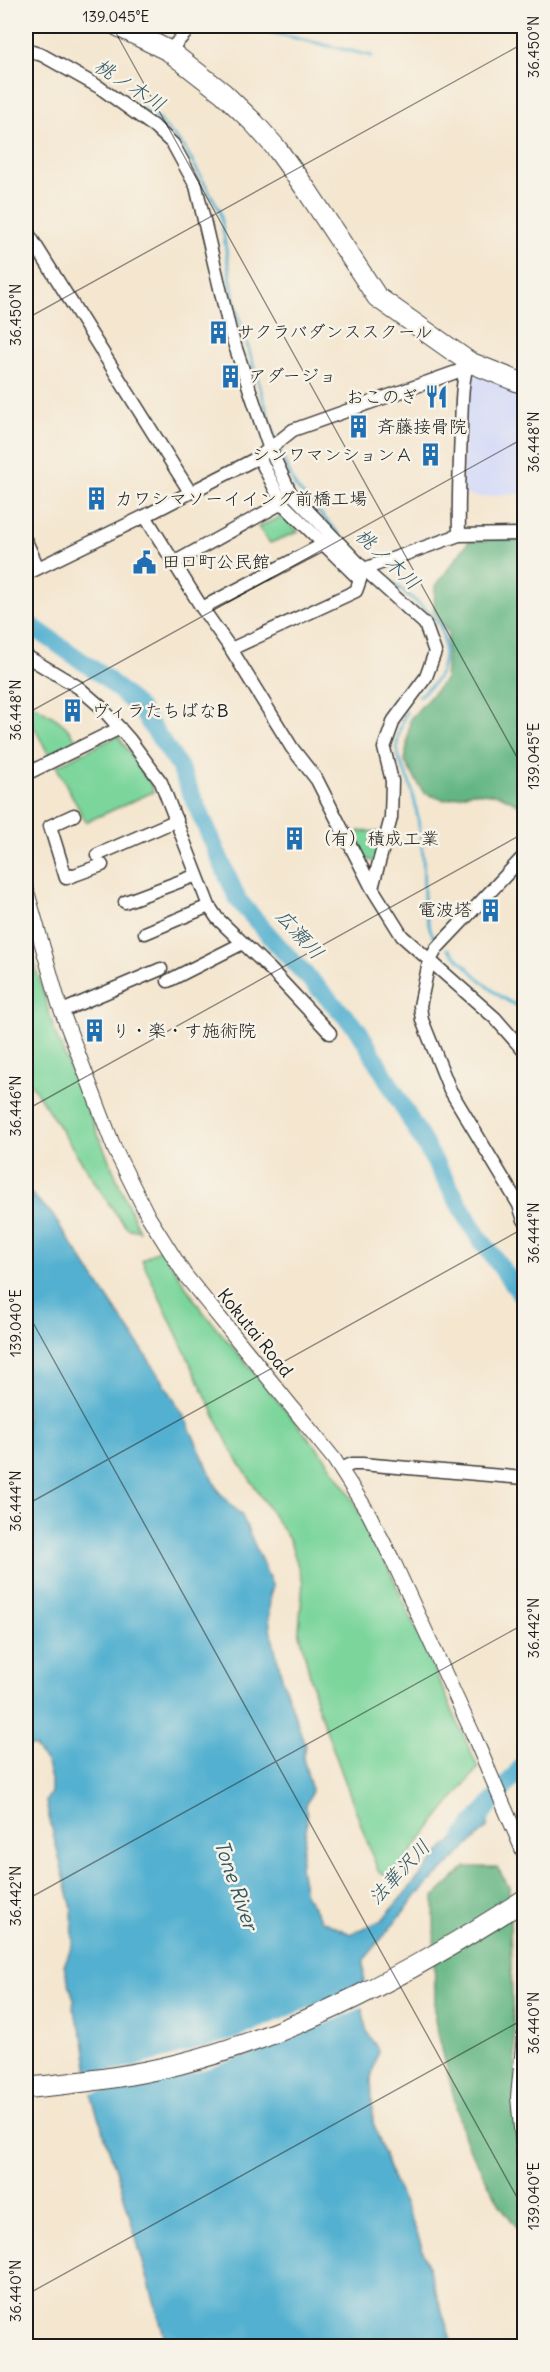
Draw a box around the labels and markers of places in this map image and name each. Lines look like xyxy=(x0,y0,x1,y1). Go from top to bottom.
building icon: サクラバダンススクール xyxy=(206,319,232,345)
place label: サクラバダンススクール xyxy=(237,320,432,343)
building icon: アダージョ xyxy=(218,363,244,389)
place label: アダージョ xyxy=(249,364,337,387)
restaurant icon: おこのぎ xyxy=(423,384,449,410)
place label: おこのぎ xyxy=(346,385,418,408)
building icon: 斉藤接骨院 xyxy=(346,414,372,440)
place label: 斉藤接骨院 xyxy=(377,415,467,438)
building icon: シンワマンションＡ xyxy=(418,442,444,468)
place label: シンワマンションＡ xyxy=(252,443,413,466)
building icon: カワシマソーイイング前橋工場 xyxy=(84,486,110,512)
place label: カワシマソーイイング前橋工場 xyxy=(115,487,367,510)
public building icon: 田口町公民館 xyxy=(131,549,157,575)
place label: 田口町公民館 xyxy=(162,550,270,573)
building icon: ヴィラたちばなB xyxy=(60,698,86,724)
place label: ヴィラたちばなB xyxy=(91,699,228,722)
building icon: （有）積成工業 xyxy=(282,826,308,852)
place label: （有）積成工業 xyxy=(313,827,439,850)
building icon: 電波塔 xyxy=(477,897,503,923)
place label: 電波塔 xyxy=(418,898,472,921)
building icon: り・楽・す施術院 xyxy=(81,1018,107,1044)
place label: り・楽・す施術院 xyxy=(112,1019,256,1042)

